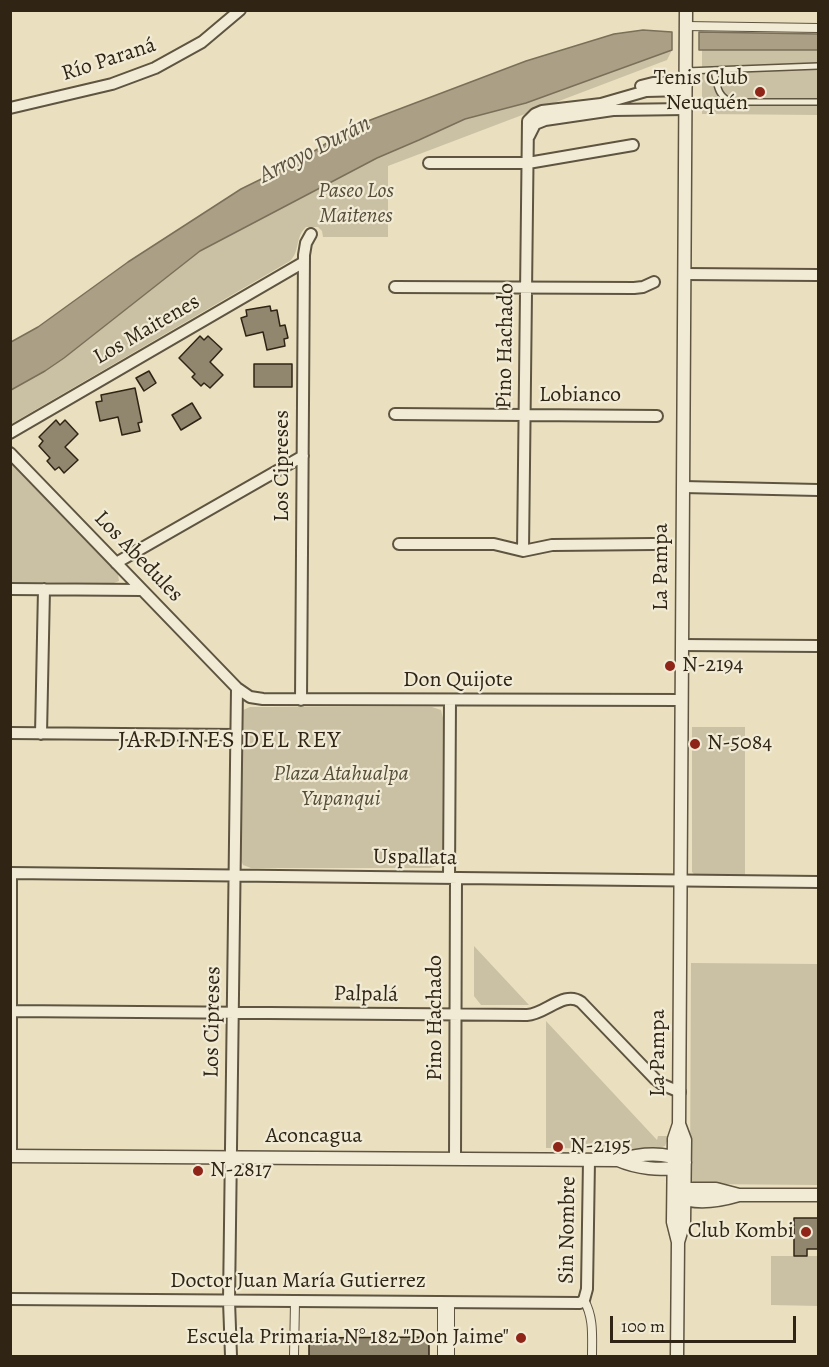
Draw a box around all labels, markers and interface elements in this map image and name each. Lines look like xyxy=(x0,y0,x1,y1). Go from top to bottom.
street label: Río Paraná xyxy=(59,32,159,88)
place label: Tenis Club Neuquén xyxy=(654,66,748,118)
marker: Tenis Club Neuquén xyxy=(753,85,767,99)
water label: Arroyo Durán xyxy=(254,110,376,190)
park label: Paseo Los Maitenes xyxy=(318,179,394,230)
street label: Pino Hachado xyxy=(492,283,520,409)
street label: Los Maitenes xyxy=(89,289,205,371)
street label: Lobianco xyxy=(539,383,621,409)
street label: Los Cipreses xyxy=(270,410,296,522)
street label: Los Abedules xyxy=(88,506,188,608)
street label: La Pampa xyxy=(649,523,675,611)
place label: N-2194 xyxy=(682,653,743,679)
marker: N-2194 xyxy=(663,659,677,673)
street label: Don Quijote xyxy=(403,668,513,694)
district label: JARDINES DEL REY xyxy=(118,727,342,755)
place label: N-5084 xyxy=(707,731,772,757)
marker: N-5084 xyxy=(688,737,702,751)
park label: Plaza Atahualpa Yupanqui xyxy=(273,762,409,813)
street label: Uspallata xyxy=(373,844,457,872)
street label: Pino Hachado xyxy=(423,955,449,1081)
street label: Los Cipreses xyxy=(199,966,227,1078)
street label: Palpalá xyxy=(333,981,399,1009)
street label: La Pampa xyxy=(646,1009,672,1097)
street label: Aconcagua xyxy=(265,1124,363,1150)
place label: N-2195 xyxy=(570,1134,631,1160)
marker: N-2195 xyxy=(551,1140,565,1154)
place label: N-2817 xyxy=(210,1158,271,1184)
marker: N-2817 xyxy=(191,1164,205,1178)
street label: Sin Nombre xyxy=(554,1176,582,1284)
place label: Club Kombi xyxy=(688,1219,794,1245)
marker: Club Kombi xyxy=(799,1225,813,1239)
street label: Doctor Juan María Gutierrez xyxy=(170,1269,426,1295)
scale bar xyxy=(613,1304,799,1342)
text: 100 m xyxy=(621,1314,665,1338)
place label: Escuela Primaria N° 182 "Don Jaime" xyxy=(186,1325,509,1351)
marker: Escuela Primaria N° 182 "Don Jaime" xyxy=(514,1331,528,1345)

